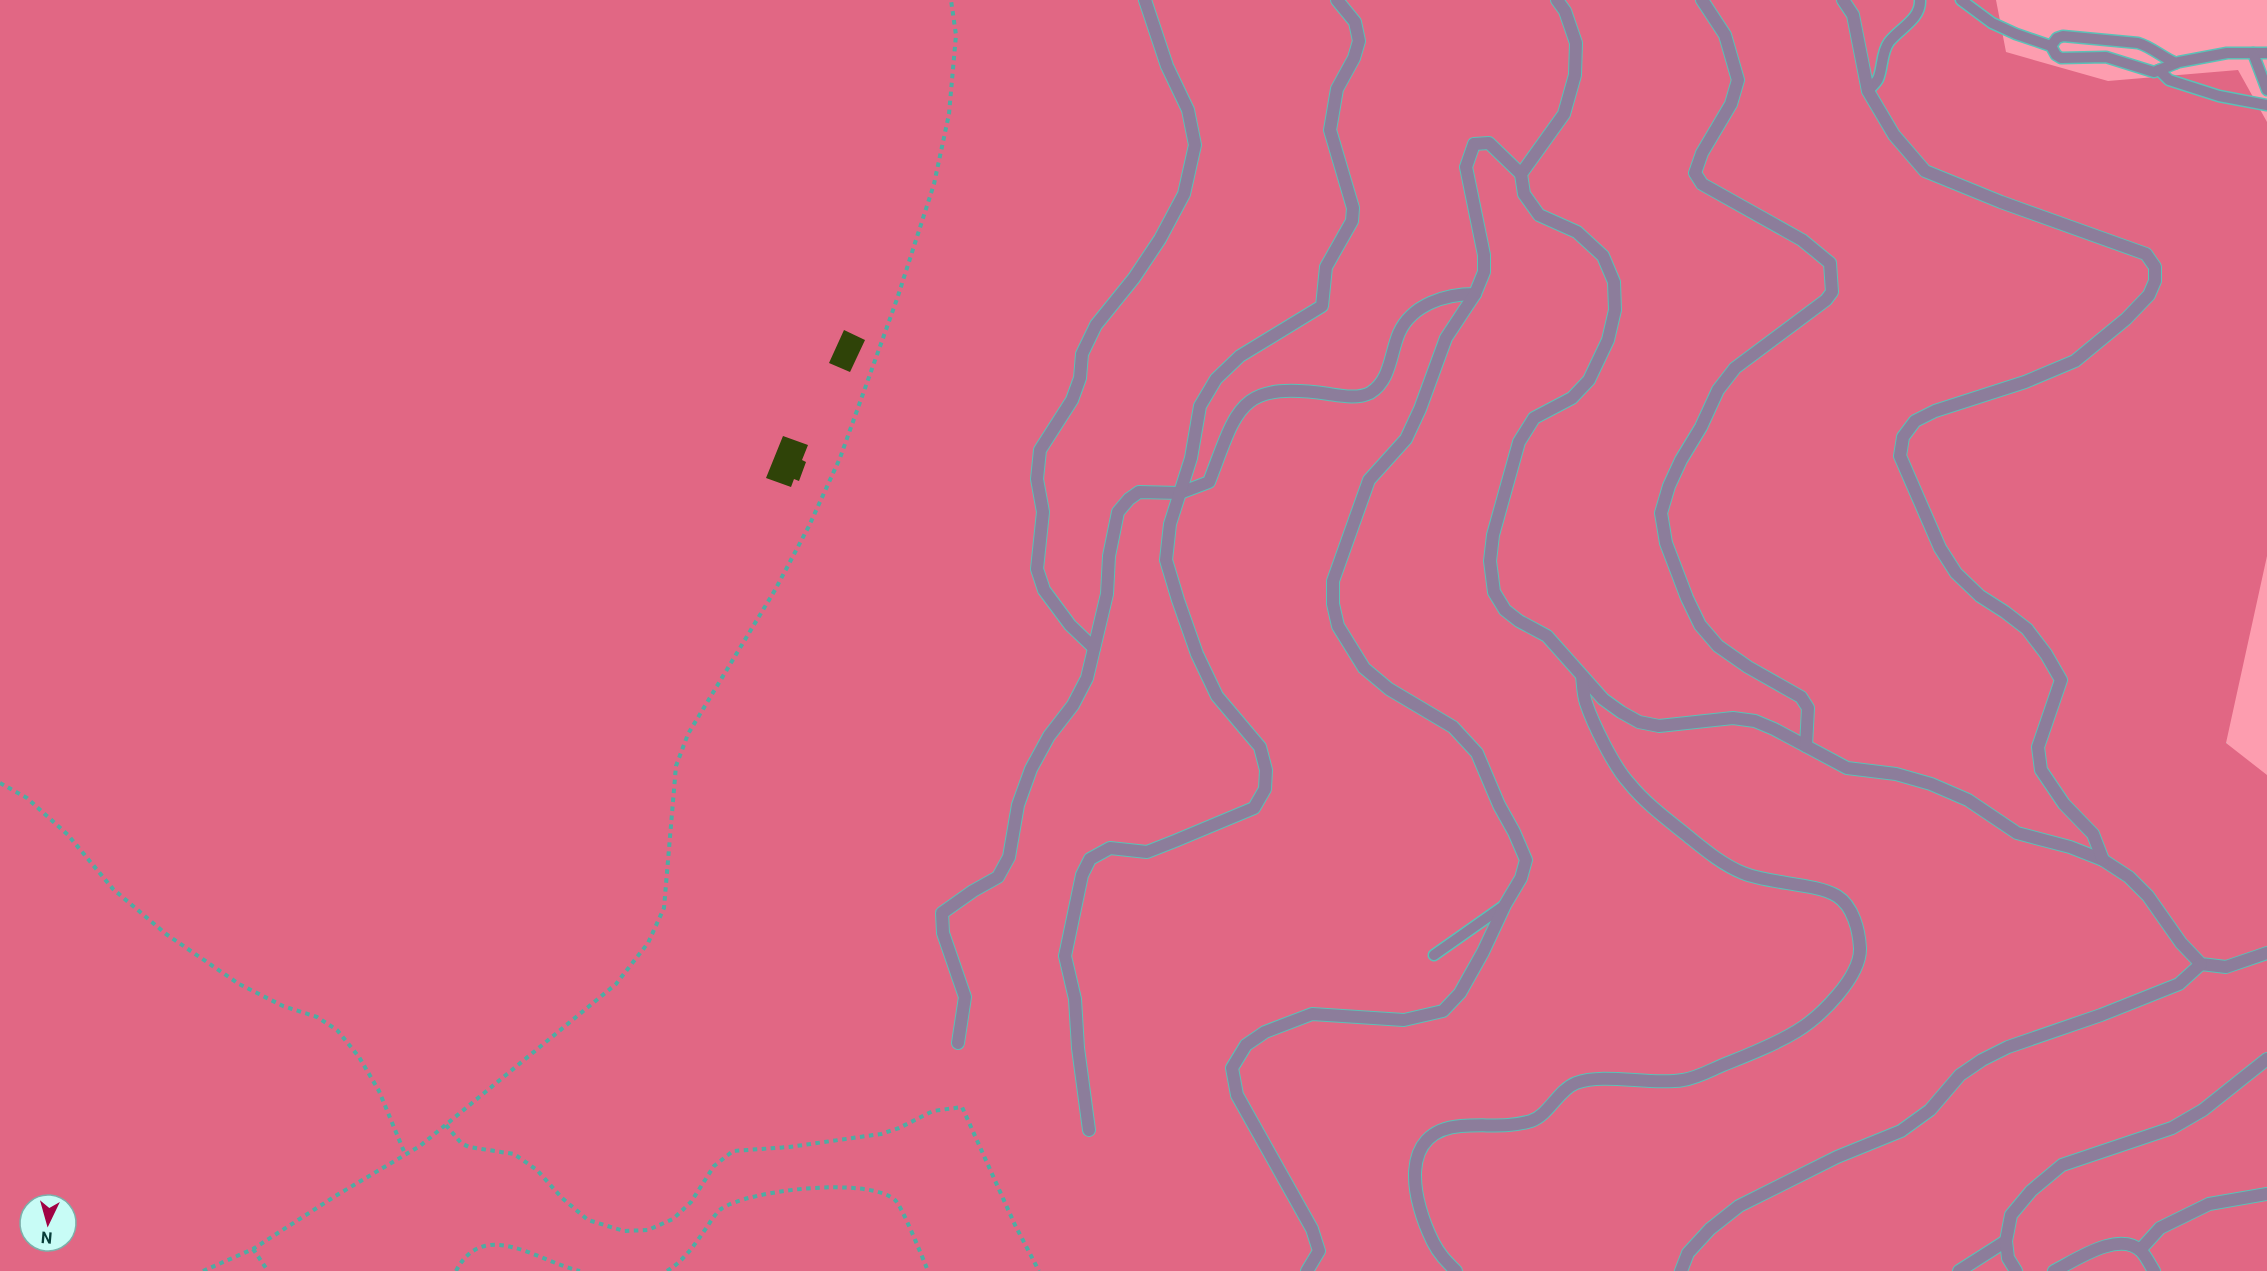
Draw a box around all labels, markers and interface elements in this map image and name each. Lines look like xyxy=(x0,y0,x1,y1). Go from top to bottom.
north arrow xyxy=(18,1193,78,1253)
text: N xyxy=(40,1227,53,1247)

